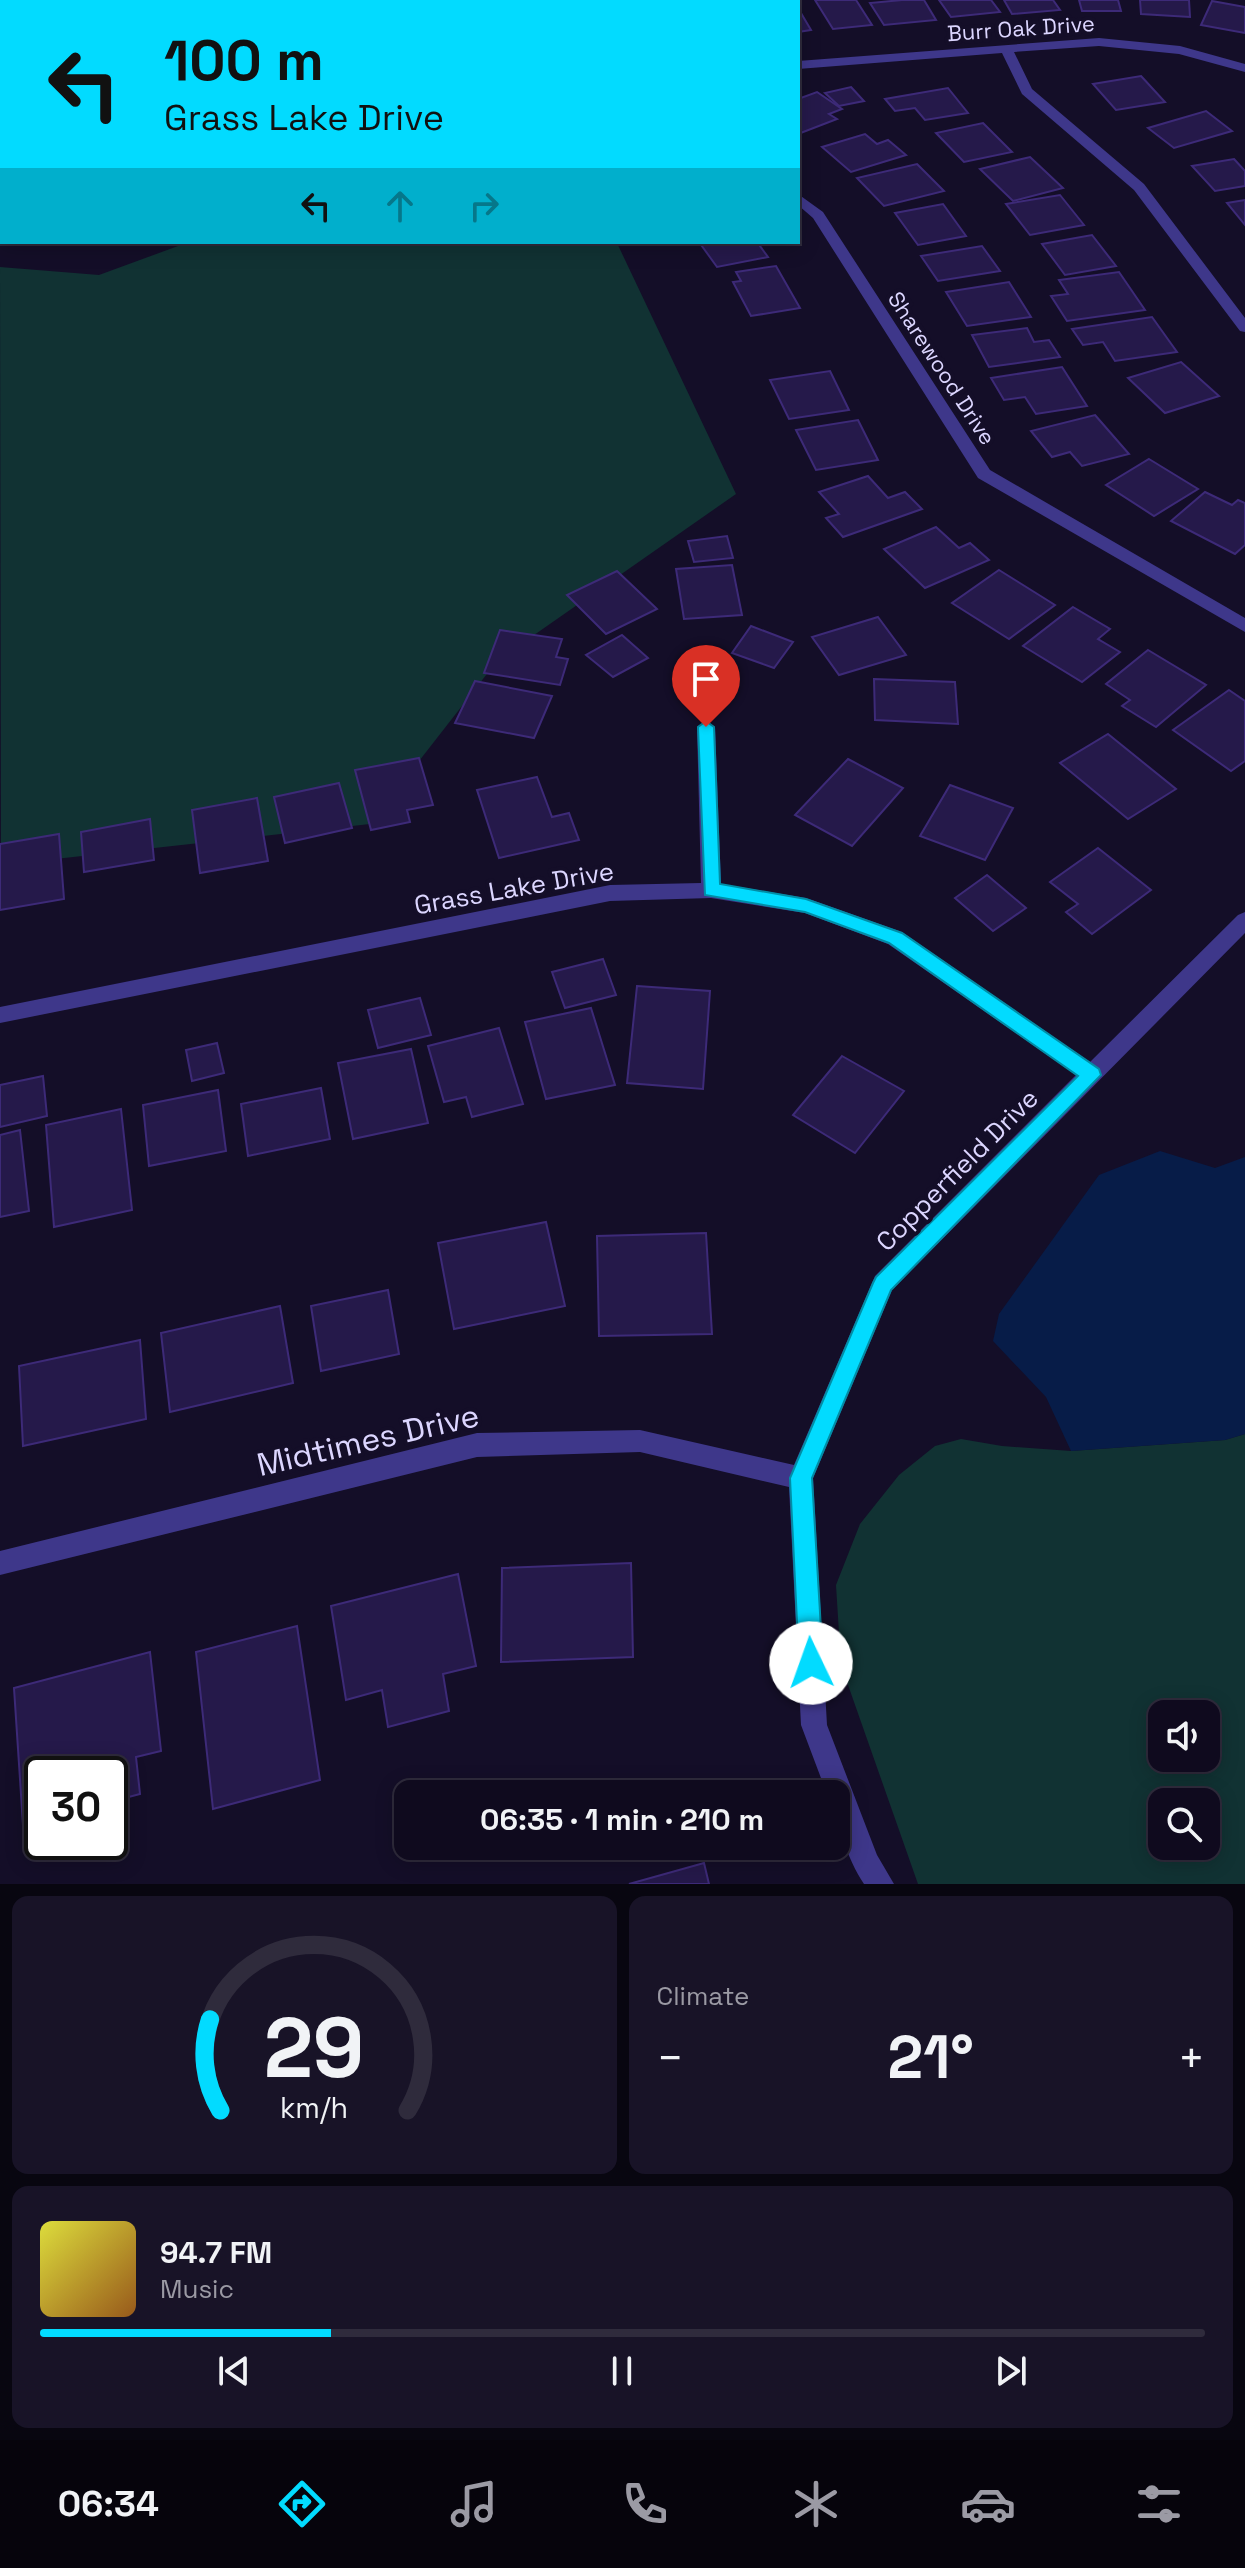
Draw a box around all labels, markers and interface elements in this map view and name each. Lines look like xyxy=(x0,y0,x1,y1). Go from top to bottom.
street label: Burr Oak Drive xyxy=(946,9,1096,47)
text: 100 m xyxy=(164,25,324,96)
icon: left xyxy=(32,32,136,136)
text: Grass Lake Drive xyxy=(164,95,444,141)
icon: left xyxy=(294,184,338,228)
icon: ahead xyxy=(378,184,422,228)
icon: right xyxy=(462,184,506,228)
street label: Sharewood Drive xyxy=(882,286,1002,450)
pin xyxy=(672,645,740,727)
icon: arrive xyxy=(684,657,728,701)
street label: Grass Lake Drive xyxy=(411,854,617,922)
street label: Copperfield Drive xyxy=(869,1082,1045,1258)
street label: Midtimes Drive xyxy=(253,1395,483,1485)
position arrow xyxy=(769,1621,853,1705)
map controls xyxy=(1148,1700,1220,1860)
button: sound xyxy=(1148,1700,1220,1772)
speed limit sign: 30 xyxy=(24,1756,128,1860)
button: search xyxy=(1148,1788,1220,1860)
text: 06:35 · 1 min · 210 m xyxy=(480,1800,764,1839)
text: Climate xyxy=(657,1979,749,2013)
text: 29 xyxy=(264,1995,365,2101)
text: 21° xyxy=(888,2019,974,2096)
text: − xyxy=(657,2030,684,2086)
text: + xyxy=(1178,2030,1205,2086)
text: km/h xyxy=(280,2090,348,2126)
text: 94.7 FM xyxy=(160,2233,272,2272)
text: Music xyxy=(160,2272,234,2306)
icon: previous xyxy=(212,2349,256,2393)
icon: pause xyxy=(600,2349,644,2393)
icon: next xyxy=(989,2349,1033,2393)
icon: directions xyxy=(274,2476,330,2532)
icon: music xyxy=(446,2476,502,2532)
icon: phone xyxy=(617,2476,673,2532)
icon: climate xyxy=(788,2476,844,2532)
icon: car xyxy=(960,2476,1016,2532)
icon: filters xyxy=(1131,2476,1187,2532)
text: 06:34 xyxy=(58,2481,159,2527)

